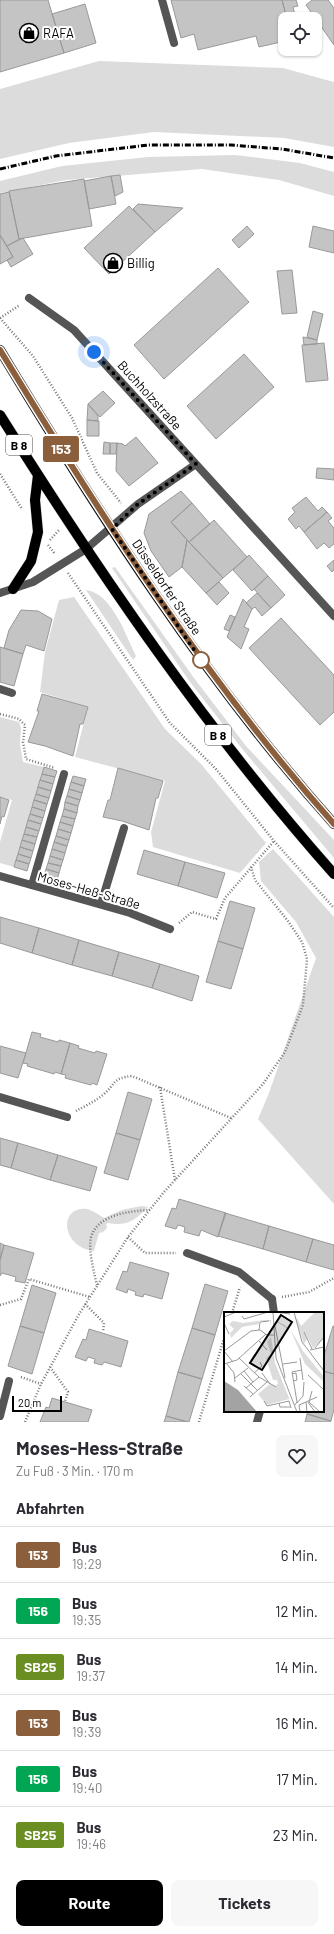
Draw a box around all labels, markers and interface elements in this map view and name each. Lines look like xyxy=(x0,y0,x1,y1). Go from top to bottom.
map controls xyxy=(278,12,322,56)
button: locate xyxy=(278,12,322,56)
shop icon: RAFA xyxy=(18,22,40,44)
place label: RAFA xyxy=(43,25,74,41)
shop icon: Billig xyxy=(102,252,124,274)
place label: Billig xyxy=(127,255,155,271)
your location xyxy=(84,342,104,362)
street label: Buchholzstraße xyxy=(115,357,185,433)
road number: B 8 xyxy=(6,435,32,455)
line badge: 153 xyxy=(38,436,84,462)
text: 153 xyxy=(51,440,71,457)
street label: Düsseldorfer Straße xyxy=(129,536,205,638)
unlabelled marker xyxy=(192,651,210,669)
road number: B 8 xyxy=(205,725,231,745)
street label: Moses-Heß-Straße xyxy=(36,868,142,912)
inset map xyxy=(224,1312,324,1412)
scale bar xyxy=(12,1394,62,1413)
text: 20 m xyxy=(18,1396,41,1409)
button: heart xyxy=(276,1435,318,1477)
text: Moses-Hess-Straße xyxy=(16,1436,183,1459)
text: Zu Fuß · 3 Min. · 170 m xyxy=(16,1463,134,1479)
text: Abfahrten xyxy=(16,1499,84,1517)
text: Bus xyxy=(72,1538,97,1556)
text: 153 xyxy=(28,1546,48,1563)
text: 6 Min. xyxy=(281,1546,318,1564)
text: 19:29 xyxy=(72,1556,101,1572)
text: Bus xyxy=(72,1594,97,1612)
text: 156 xyxy=(28,1602,48,1619)
text: 12 Min. xyxy=(275,1602,318,1620)
text: 19:35 xyxy=(72,1612,101,1628)
text: Bus xyxy=(76,1650,101,1668)
text: SB25 xyxy=(24,1658,56,1675)
text: 14 Min. xyxy=(275,1658,318,1676)
text: 19:37 xyxy=(76,1668,105,1684)
text: Bus xyxy=(72,1706,97,1724)
text: 153 xyxy=(28,1714,48,1731)
text: 16 Min. xyxy=(276,1714,318,1732)
text: 19:39 xyxy=(72,1724,101,1740)
text: Bus xyxy=(72,1762,97,1780)
text: 156 xyxy=(28,1770,48,1787)
text: 17 Min. xyxy=(276,1770,318,1788)
text: 19:40 xyxy=(72,1780,102,1796)
text: Bus xyxy=(76,1818,101,1836)
text: SB25 xyxy=(24,1826,56,1843)
text: 23 Min. xyxy=(273,1826,318,1844)
text: 19:46 xyxy=(76,1836,106,1852)
button: Route xyxy=(16,1880,163,1926)
button: Tickets xyxy=(171,1880,318,1926)

